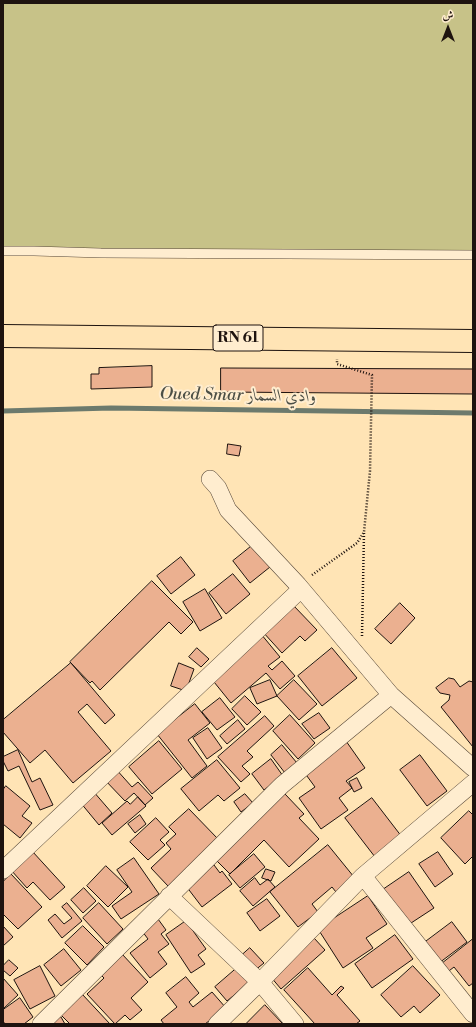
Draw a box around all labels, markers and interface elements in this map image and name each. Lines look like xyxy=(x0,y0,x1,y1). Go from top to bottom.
north arrow xyxy=(428,8,468,48)
text: ش xyxy=(443,9,453,23)
road number: RN 61 xyxy=(213,325,263,351)
water label: Oued Smar وادي السمار xyxy=(159,384,317,408)

